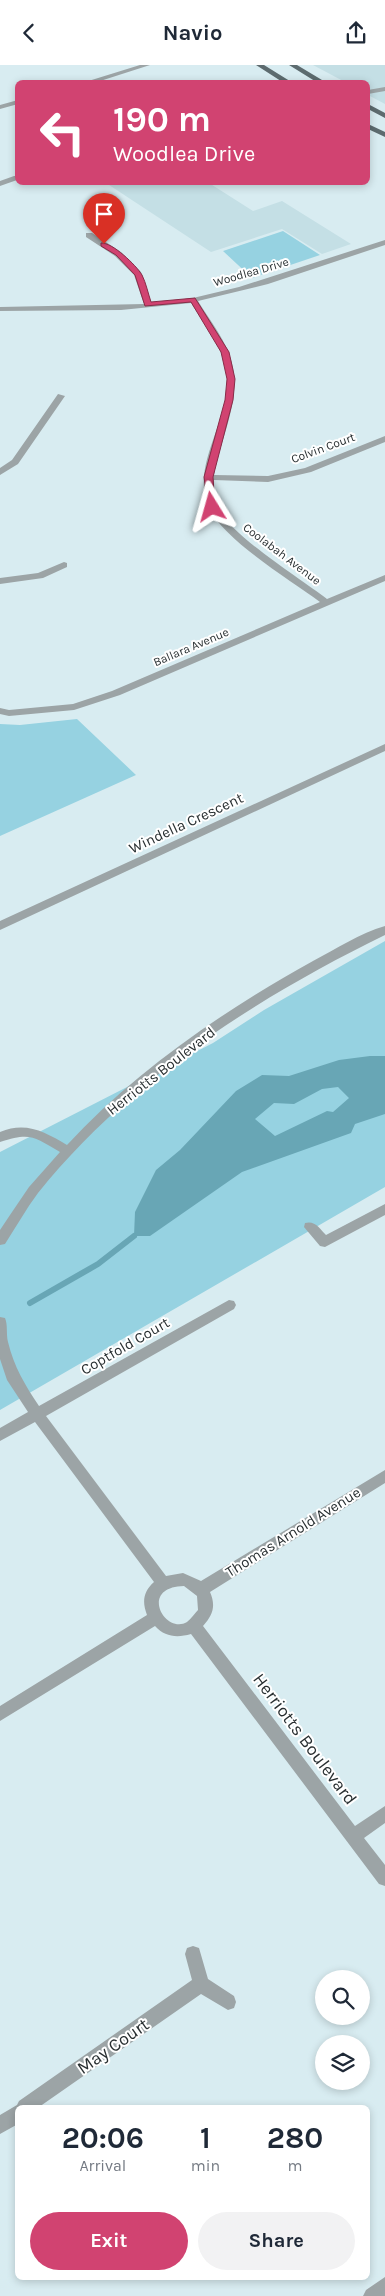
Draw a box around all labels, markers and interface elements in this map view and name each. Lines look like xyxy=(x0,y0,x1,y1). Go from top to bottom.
icon: back xyxy=(15,19,43,47)
icon: share xyxy=(342,19,370,47)
text: Navio xyxy=(163,20,222,46)
text: 190 m xyxy=(113,99,211,140)
icon: left xyxy=(30,100,95,165)
text: Woodlea Drive xyxy=(113,141,255,167)
pin xyxy=(83,193,125,244)
icon: arrive xyxy=(90,200,118,228)
street label: Woodlea Drive xyxy=(212,255,290,289)
street label: Colvin Court xyxy=(289,430,357,466)
position arrow xyxy=(185,480,237,532)
street label: Coolabah Avenue xyxy=(240,520,324,588)
street label: Ballara Avenue xyxy=(151,625,231,669)
street label: Windella Crescent xyxy=(126,788,246,857)
street label: Herriotts Boulevard xyxy=(103,1023,219,1119)
street label: Coptfold Court xyxy=(77,1313,173,1379)
street label: Thomas Arnold Avenue xyxy=(222,1483,364,1581)
street label: Herriotts Boulevard xyxy=(248,1669,362,1809)
map controls xyxy=(315,1970,370,2090)
button: search xyxy=(315,1970,370,2025)
street label: May Court xyxy=(73,2013,153,2079)
button: layers xyxy=(315,2035,370,2090)
text: 20:06 xyxy=(62,2120,144,2156)
text: 1 xyxy=(200,2120,211,2156)
text: 280 xyxy=(267,2120,323,2156)
text: Arrival xyxy=(79,2156,126,2175)
text: min xyxy=(191,2156,220,2175)
text: m xyxy=(288,2156,303,2175)
button: Exit xyxy=(30,2212,188,2270)
button: Share xyxy=(198,2212,355,2270)

